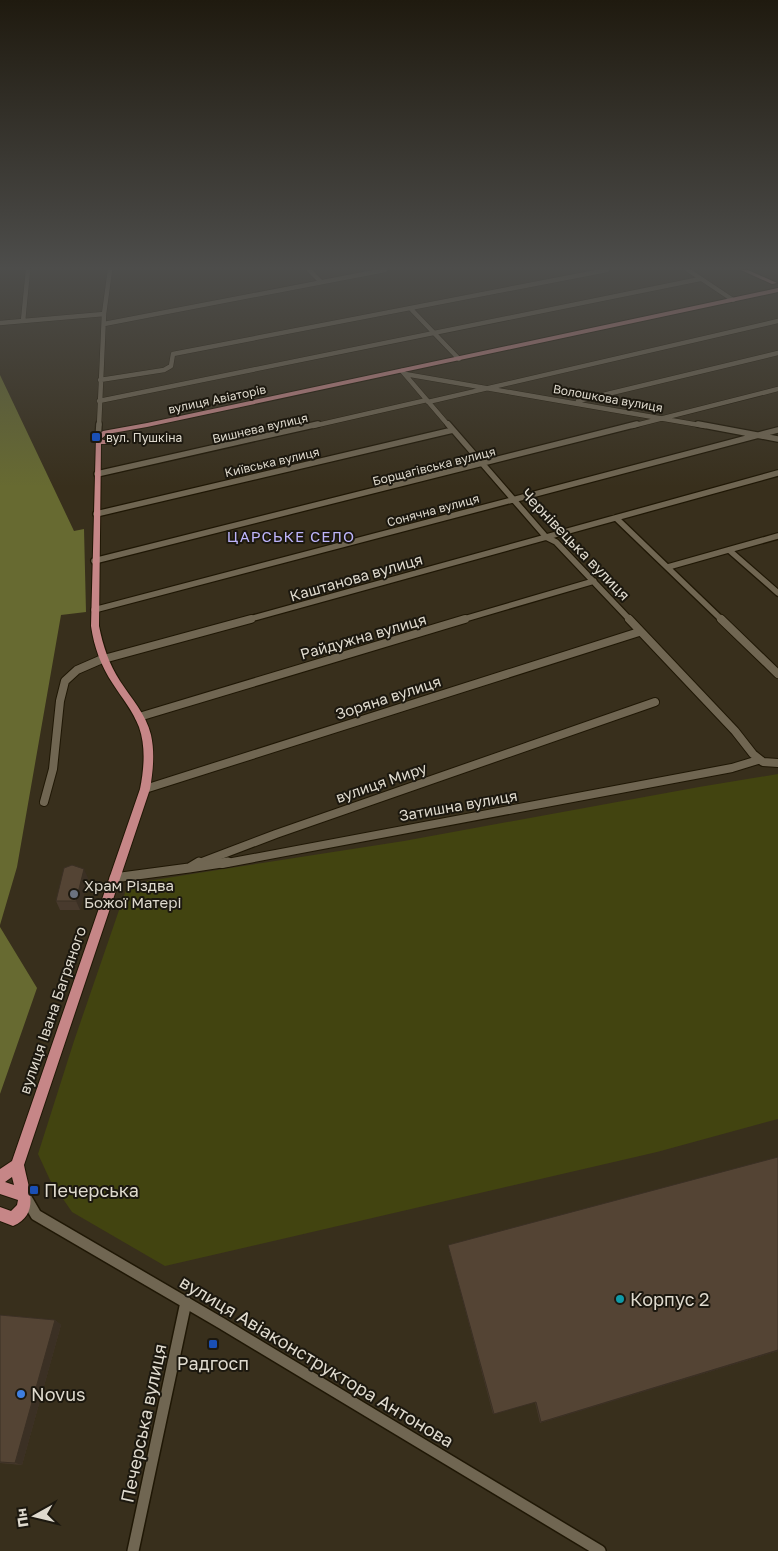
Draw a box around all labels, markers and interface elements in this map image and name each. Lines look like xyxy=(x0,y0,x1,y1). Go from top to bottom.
street label: вулиця Авіаторів xyxy=(167,381,268,417)
street label: Волошкова вулиця xyxy=(552,381,664,415)
street label: Вишнева вулиця xyxy=(211,410,309,446)
place label: вул. Пушкіна xyxy=(106,430,182,445)
marker: вул. Пушкіна xyxy=(90,431,102,443)
street label: Борщагівська вулиця xyxy=(371,443,497,489)
street label: Київська вулиця xyxy=(223,444,321,480)
street label: Чернівецька вулиця xyxy=(518,484,634,604)
street label: Сонячна вулиця xyxy=(385,490,481,530)
district label: ЦАРСЬКЕ СЕЛО xyxy=(227,527,355,545)
street label: Каштанова вулиця xyxy=(287,549,425,605)
street label: Райдужна вулиця xyxy=(298,609,428,663)
street label: Зоряна вулиця xyxy=(333,671,443,723)
street label: вулиця Миру xyxy=(333,758,430,806)
street label: Затишна вулиця xyxy=(397,786,519,824)
place label: Храм Різдва Божої Матері xyxy=(84,876,182,911)
marker: Храм Різдва Божої Матері xyxy=(68,888,80,900)
street label: вулиця Івана Багряного xyxy=(15,924,89,1096)
place label: Печерська xyxy=(44,1179,139,1201)
marker: Печерська xyxy=(28,1184,40,1196)
street label: вулиця Авіаконструктора Антонова xyxy=(176,1270,458,1452)
place label: Корпус 2 xyxy=(630,1288,709,1310)
marker: Корпус 2 xyxy=(614,1293,626,1305)
marker: Радгосп xyxy=(207,1338,219,1350)
street label: Печерська вулиця xyxy=(115,1341,171,1505)
place label: Радгосп xyxy=(177,1352,249,1374)
place label: Novus xyxy=(31,1383,86,1405)
marker: Novus xyxy=(15,1388,27,1400)
north arrow xyxy=(10,1491,60,1541)
text: Пн xyxy=(12,1507,31,1528)

